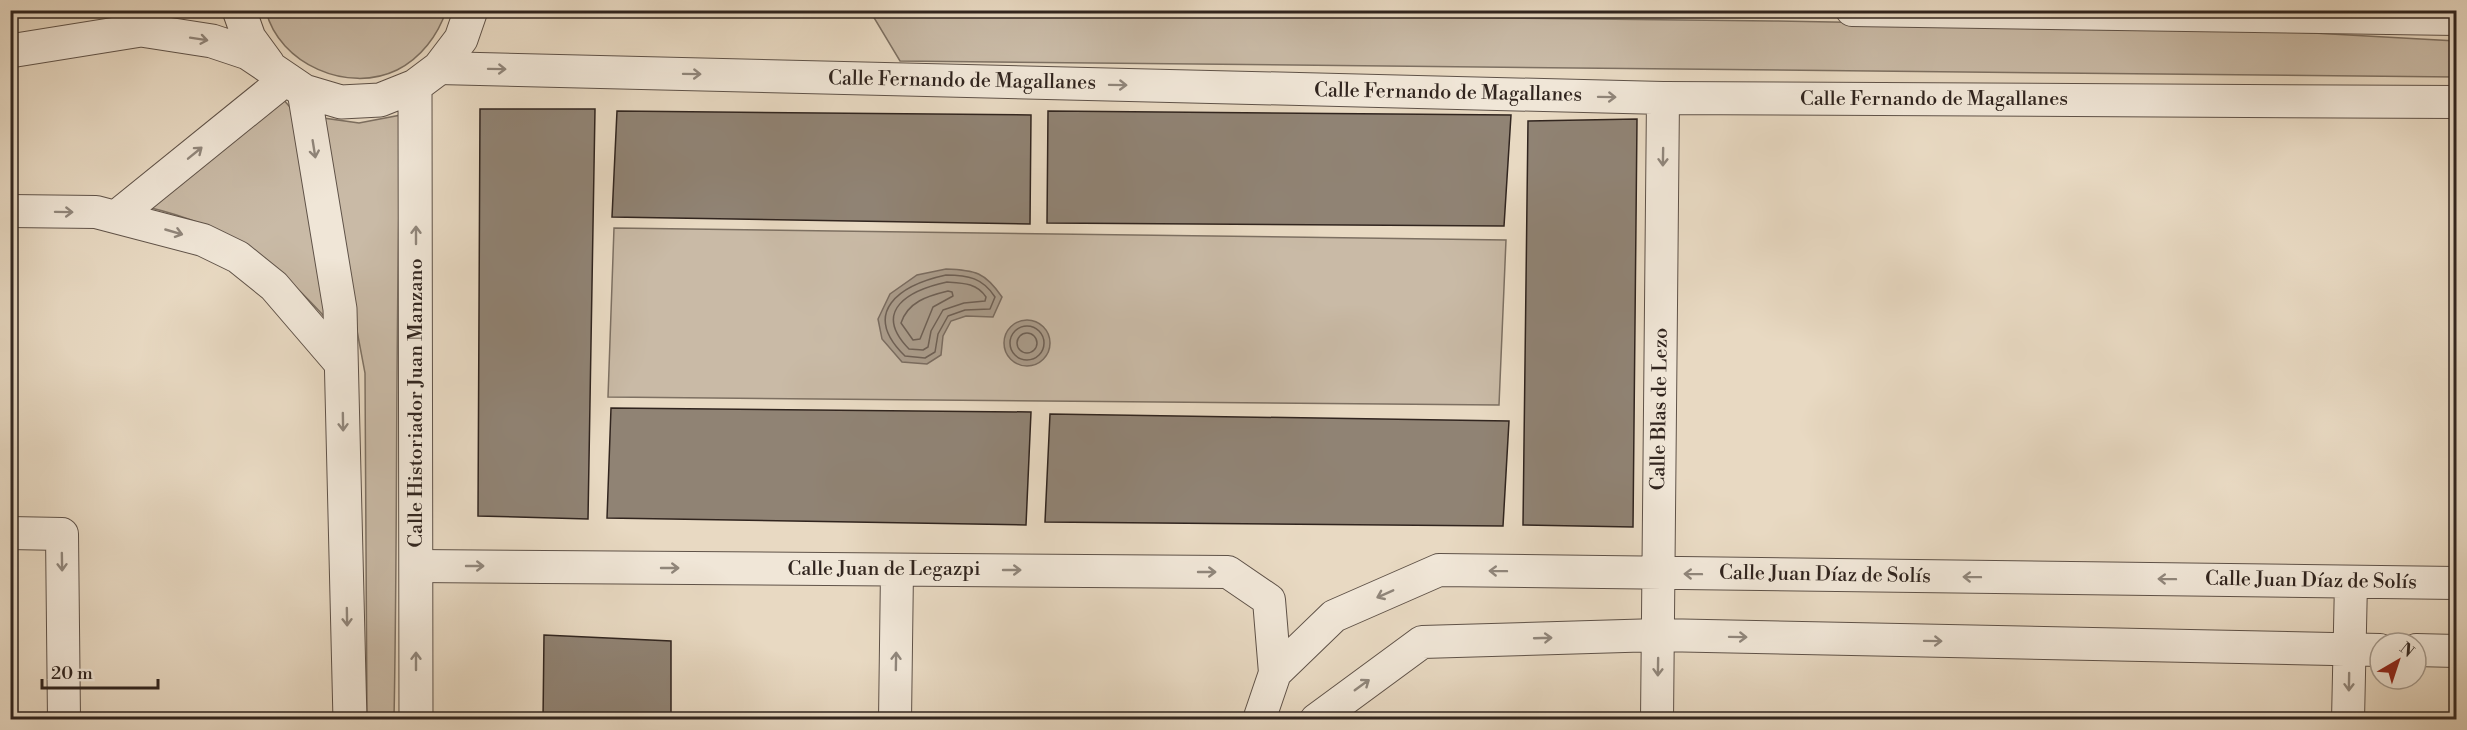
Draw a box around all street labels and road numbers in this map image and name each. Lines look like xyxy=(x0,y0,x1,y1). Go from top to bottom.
street label: Calle Fernando de Magallanes xyxy=(828,66,1096,96)
street label: Calle Fernando de Magallanes xyxy=(1314,78,1582,108)
street label: Calle Fernando de Magallanes xyxy=(1800,87,2068,112)
street label: Calle Historiador Juan Manzano xyxy=(404,258,429,548)
street label: Calle Blas de Lezo xyxy=(1646,327,1674,491)
street label: Calle Juan de Legazpi xyxy=(787,557,981,582)
street label: Calle Juan Díaz de Solís xyxy=(1719,561,1931,589)
street label: Calle Juan Díaz de Solís xyxy=(2205,567,2417,595)

